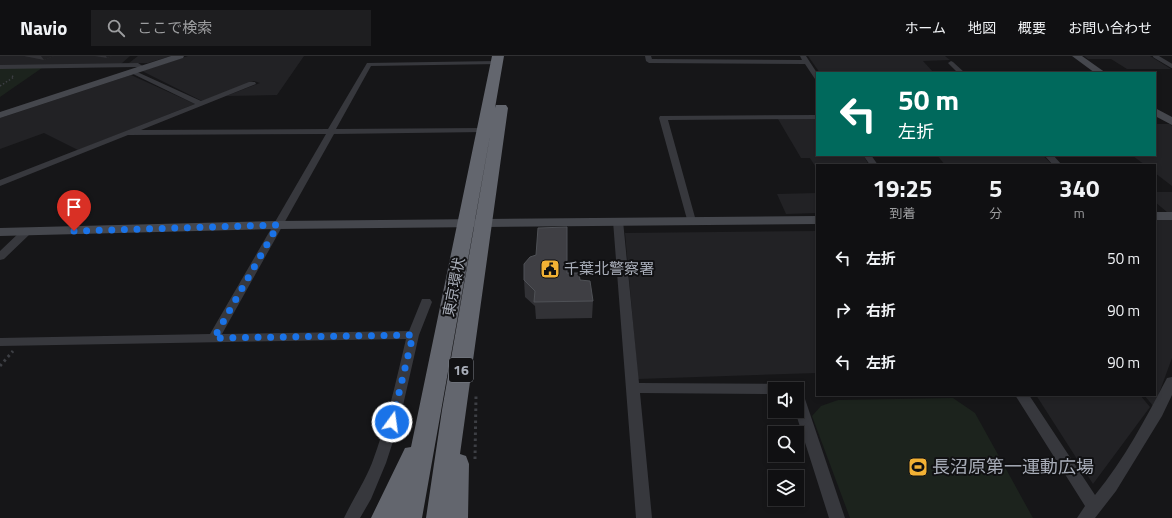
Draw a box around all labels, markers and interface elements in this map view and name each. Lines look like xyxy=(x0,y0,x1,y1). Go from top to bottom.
search box xyxy=(91,10,371,46)
text: Navio xyxy=(20,13,67,42)
text: ここで検索 xyxy=(137,16,212,39)
icon: search xyxy=(105,17,127,39)
text: ホーム xyxy=(904,17,946,38)
text: 地図 xyxy=(968,17,996,38)
text: 概要 xyxy=(1018,17,1046,38)
text: お問い合わせ xyxy=(1068,17,1152,38)
text: 50 m xyxy=(898,78,959,121)
icon: left xyxy=(832,88,884,140)
text: 左折 xyxy=(898,118,934,145)
text: 19:25 xyxy=(873,170,932,206)
text: 5 xyxy=(989,170,1003,206)
text: 340 xyxy=(1059,170,1099,206)
pin xyxy=(57,190,91,231)
icon: arrive xyxy=(63,196,85,218)
text: 到着 xyxy=(890,203,916,223)
text: 分 xyxy=(989,203,1002,223)
text: m xyxy=(1074,203,1085,223)
icon: left xyxy=(832,247,854,269)
text: 左折 xyxy=(866,247,896,270)
text: 50 m xyxy=(1107,247,1140,270)
street label: 東京環状 xyxy=(436,255,471,319)
place label: 千葉北警察署 xyxy=(564,257,654,280)
public building icon: 千葉北警察署 xyxy=(539,258,561,280)
icon: right xyxy=(832,299,854,321)
text: 右折 xyxy=(866,299,896,322)
text: 90 m xyxy=(1107,299,1140,322)
icon: left xyxy=(832,351,854,373)
text: 左折 xyxy=(866,351,896,374)
text: 90 m xyxy=(1107,351,1140,374)
road number: 16 xyxy=(449,358,473,382)
map controls xyxy=(768,382,804,506)
button: sound xyxy=(768,382,804,418)
position arrow xyxy=(371,401,413,443)
button: search xyxy=(768,426,804,462)
place label: 長沼原第一運動広場 xyxy=(932,453,1094,480)
sports icon: 長沼原第一運動広場 xyxy=(907,456,929,478)
button: layers xyxy=(768,470,804,506)

